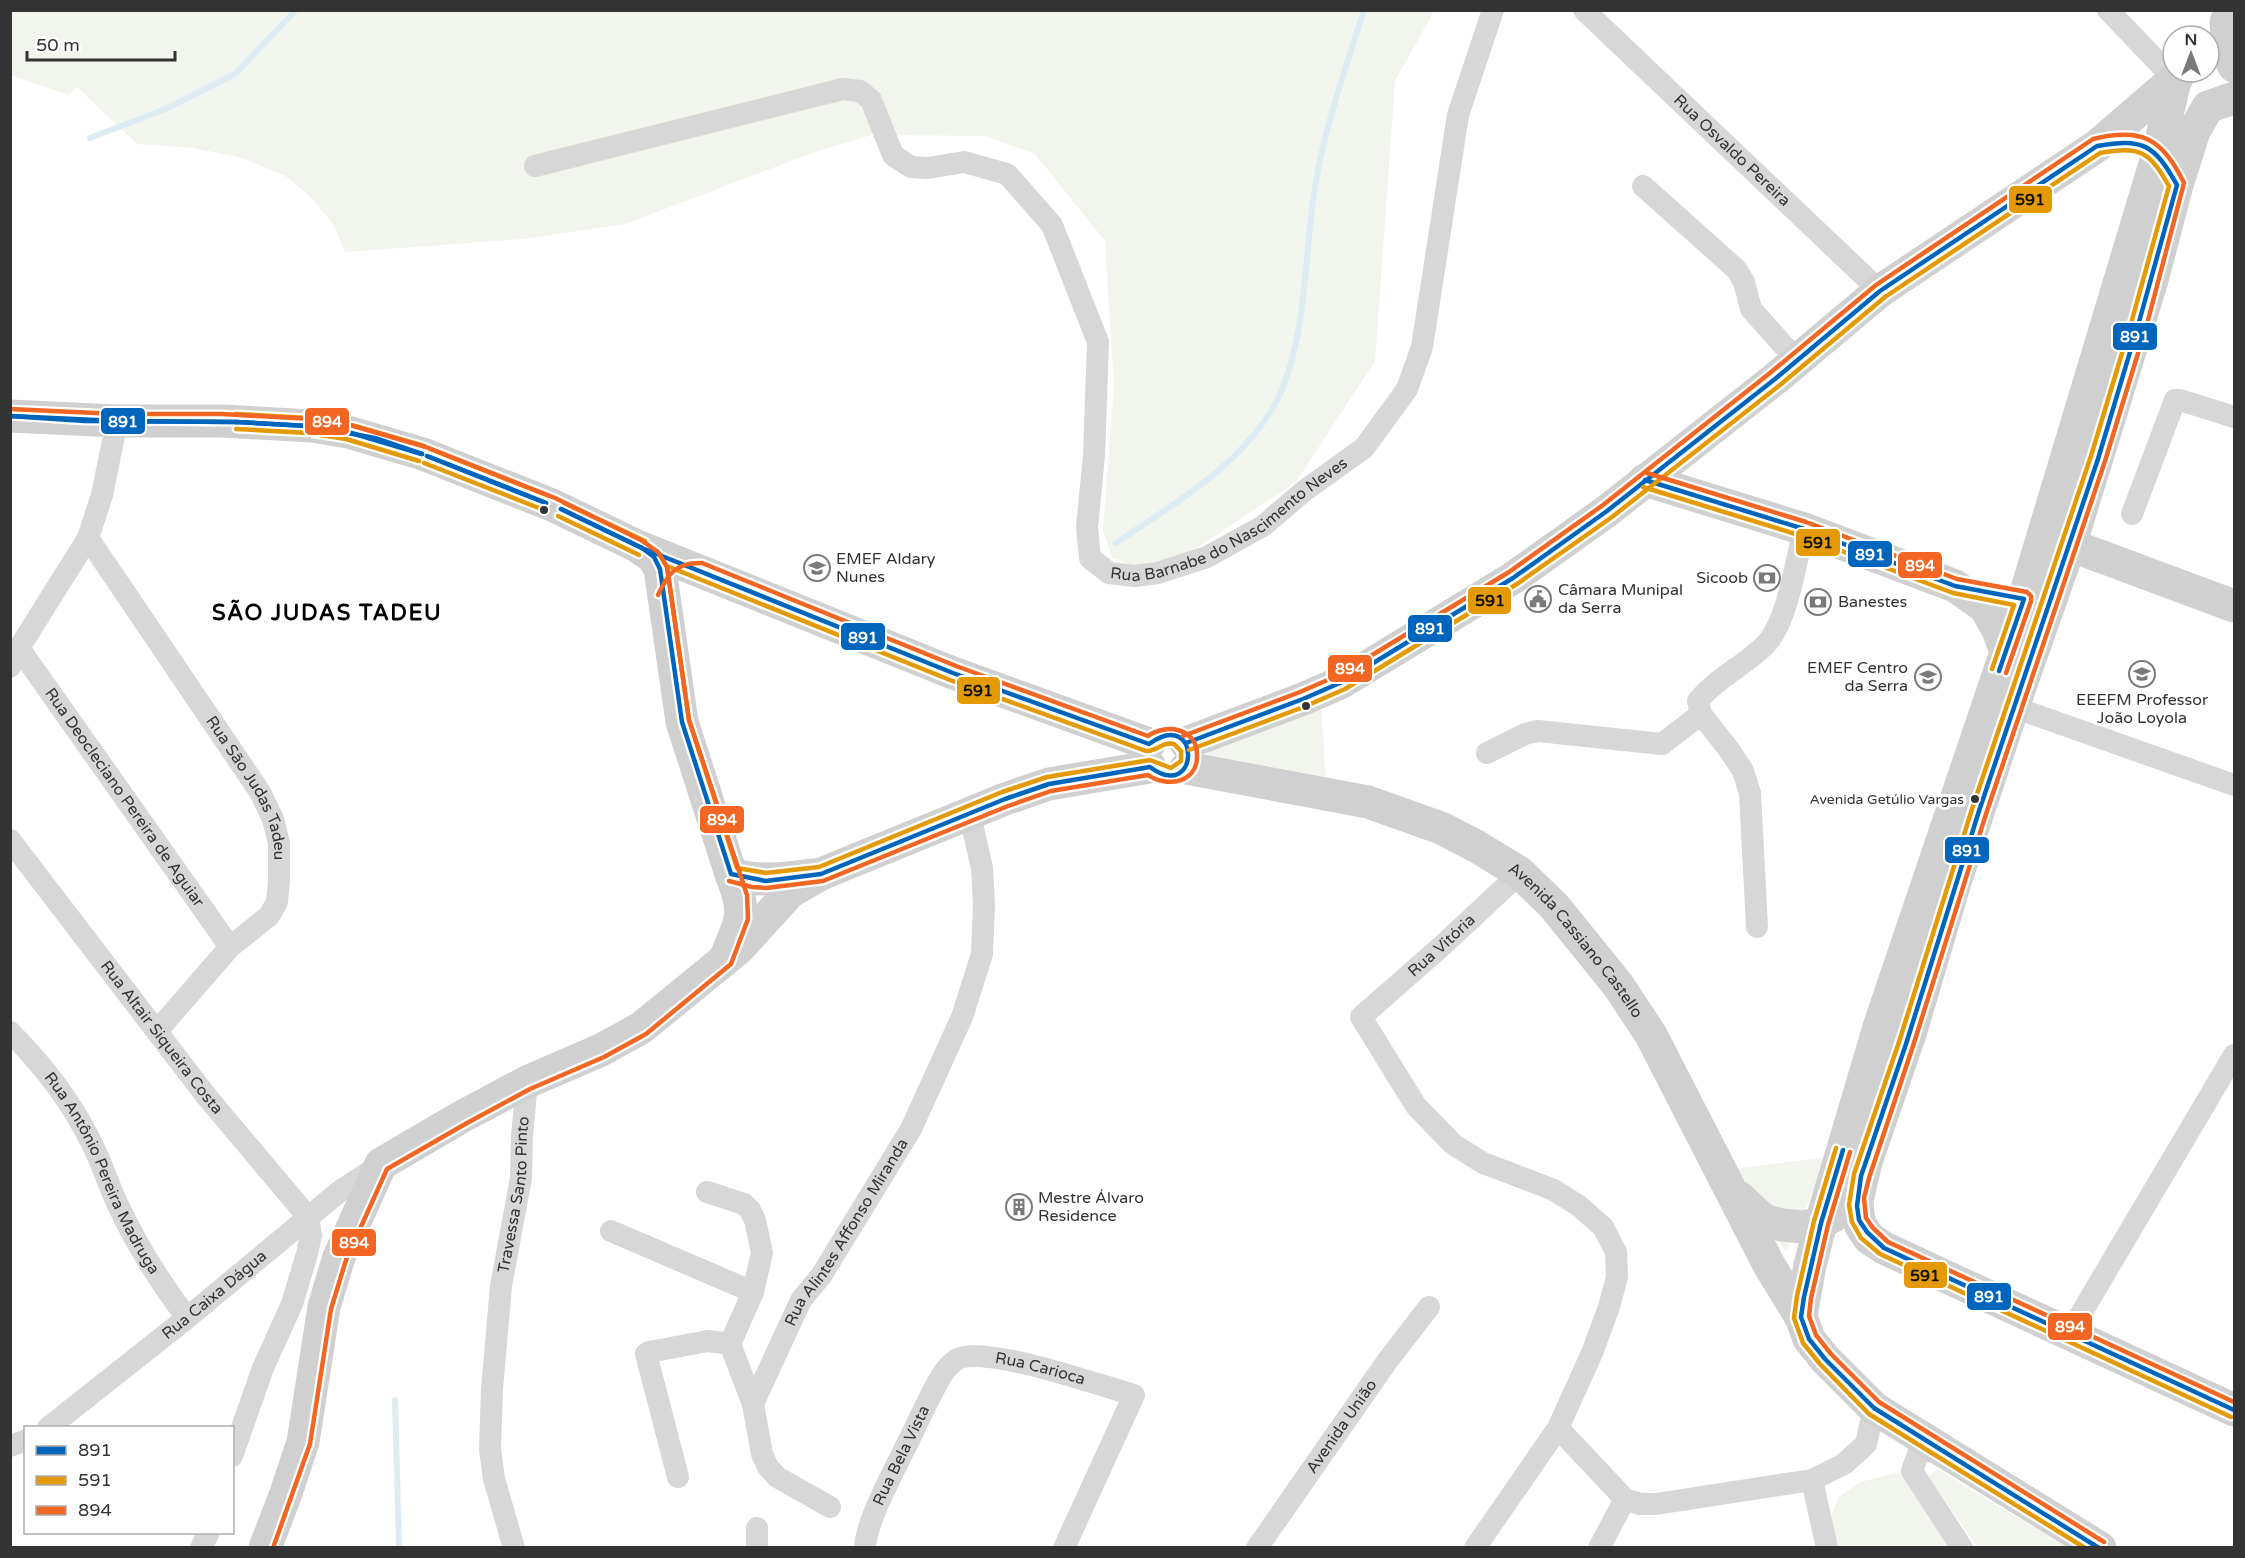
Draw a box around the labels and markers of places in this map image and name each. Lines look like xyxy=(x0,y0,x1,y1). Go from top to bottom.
unlabelled marker xyxy=(538,504,550,516)
place label: EMEF Aldary Nunes xyxy=(836,549,936,587)
school or university icon: EMEF Aldary Nunes xyxy=(802,553,832,583)
bank icon: Sicoob xyxy=(1752,563,1782,593)
place label: Sicoob xyxy=(1696,568,1748,588)
place label: Câmara Munipal da Serra xyxy=(1558,580,1683,618)
public building icon: Câmara Munipal da Serra xyxy=(1523,584,1553,614)
bank icon: Banestes xyxy=(1803,587,1833,617)
place label: Banestes xyxy=(1838,592,1907,612)
place label: EMEF Centro da Serra xyxy=(1807,658,1908,696)
school or university icon: EEEFM Professor João Loyola xyxy=(2127,659,2157,689)
school or university icon: EMEF Centro da Serra xyxy=(1913,662,1943,692)
place label: EEEFM Professor João Loyola xyxy=(2076,690,2209,728)
unlabelled marker xyxy=(1300,700,1312,712)
place label: Avenida Getúlio Vargas xyxy=(1810,791,1964,808)
marker: Avenida Getúlio Vargas xyxy=(1969,793,1981,805)
place label: Mestre Álvaro Residence xyxy=(1038,1188,1144,1226)
building icon: Mestre Álvaro Residence xyxy=(1004,1192,1034,1222)

